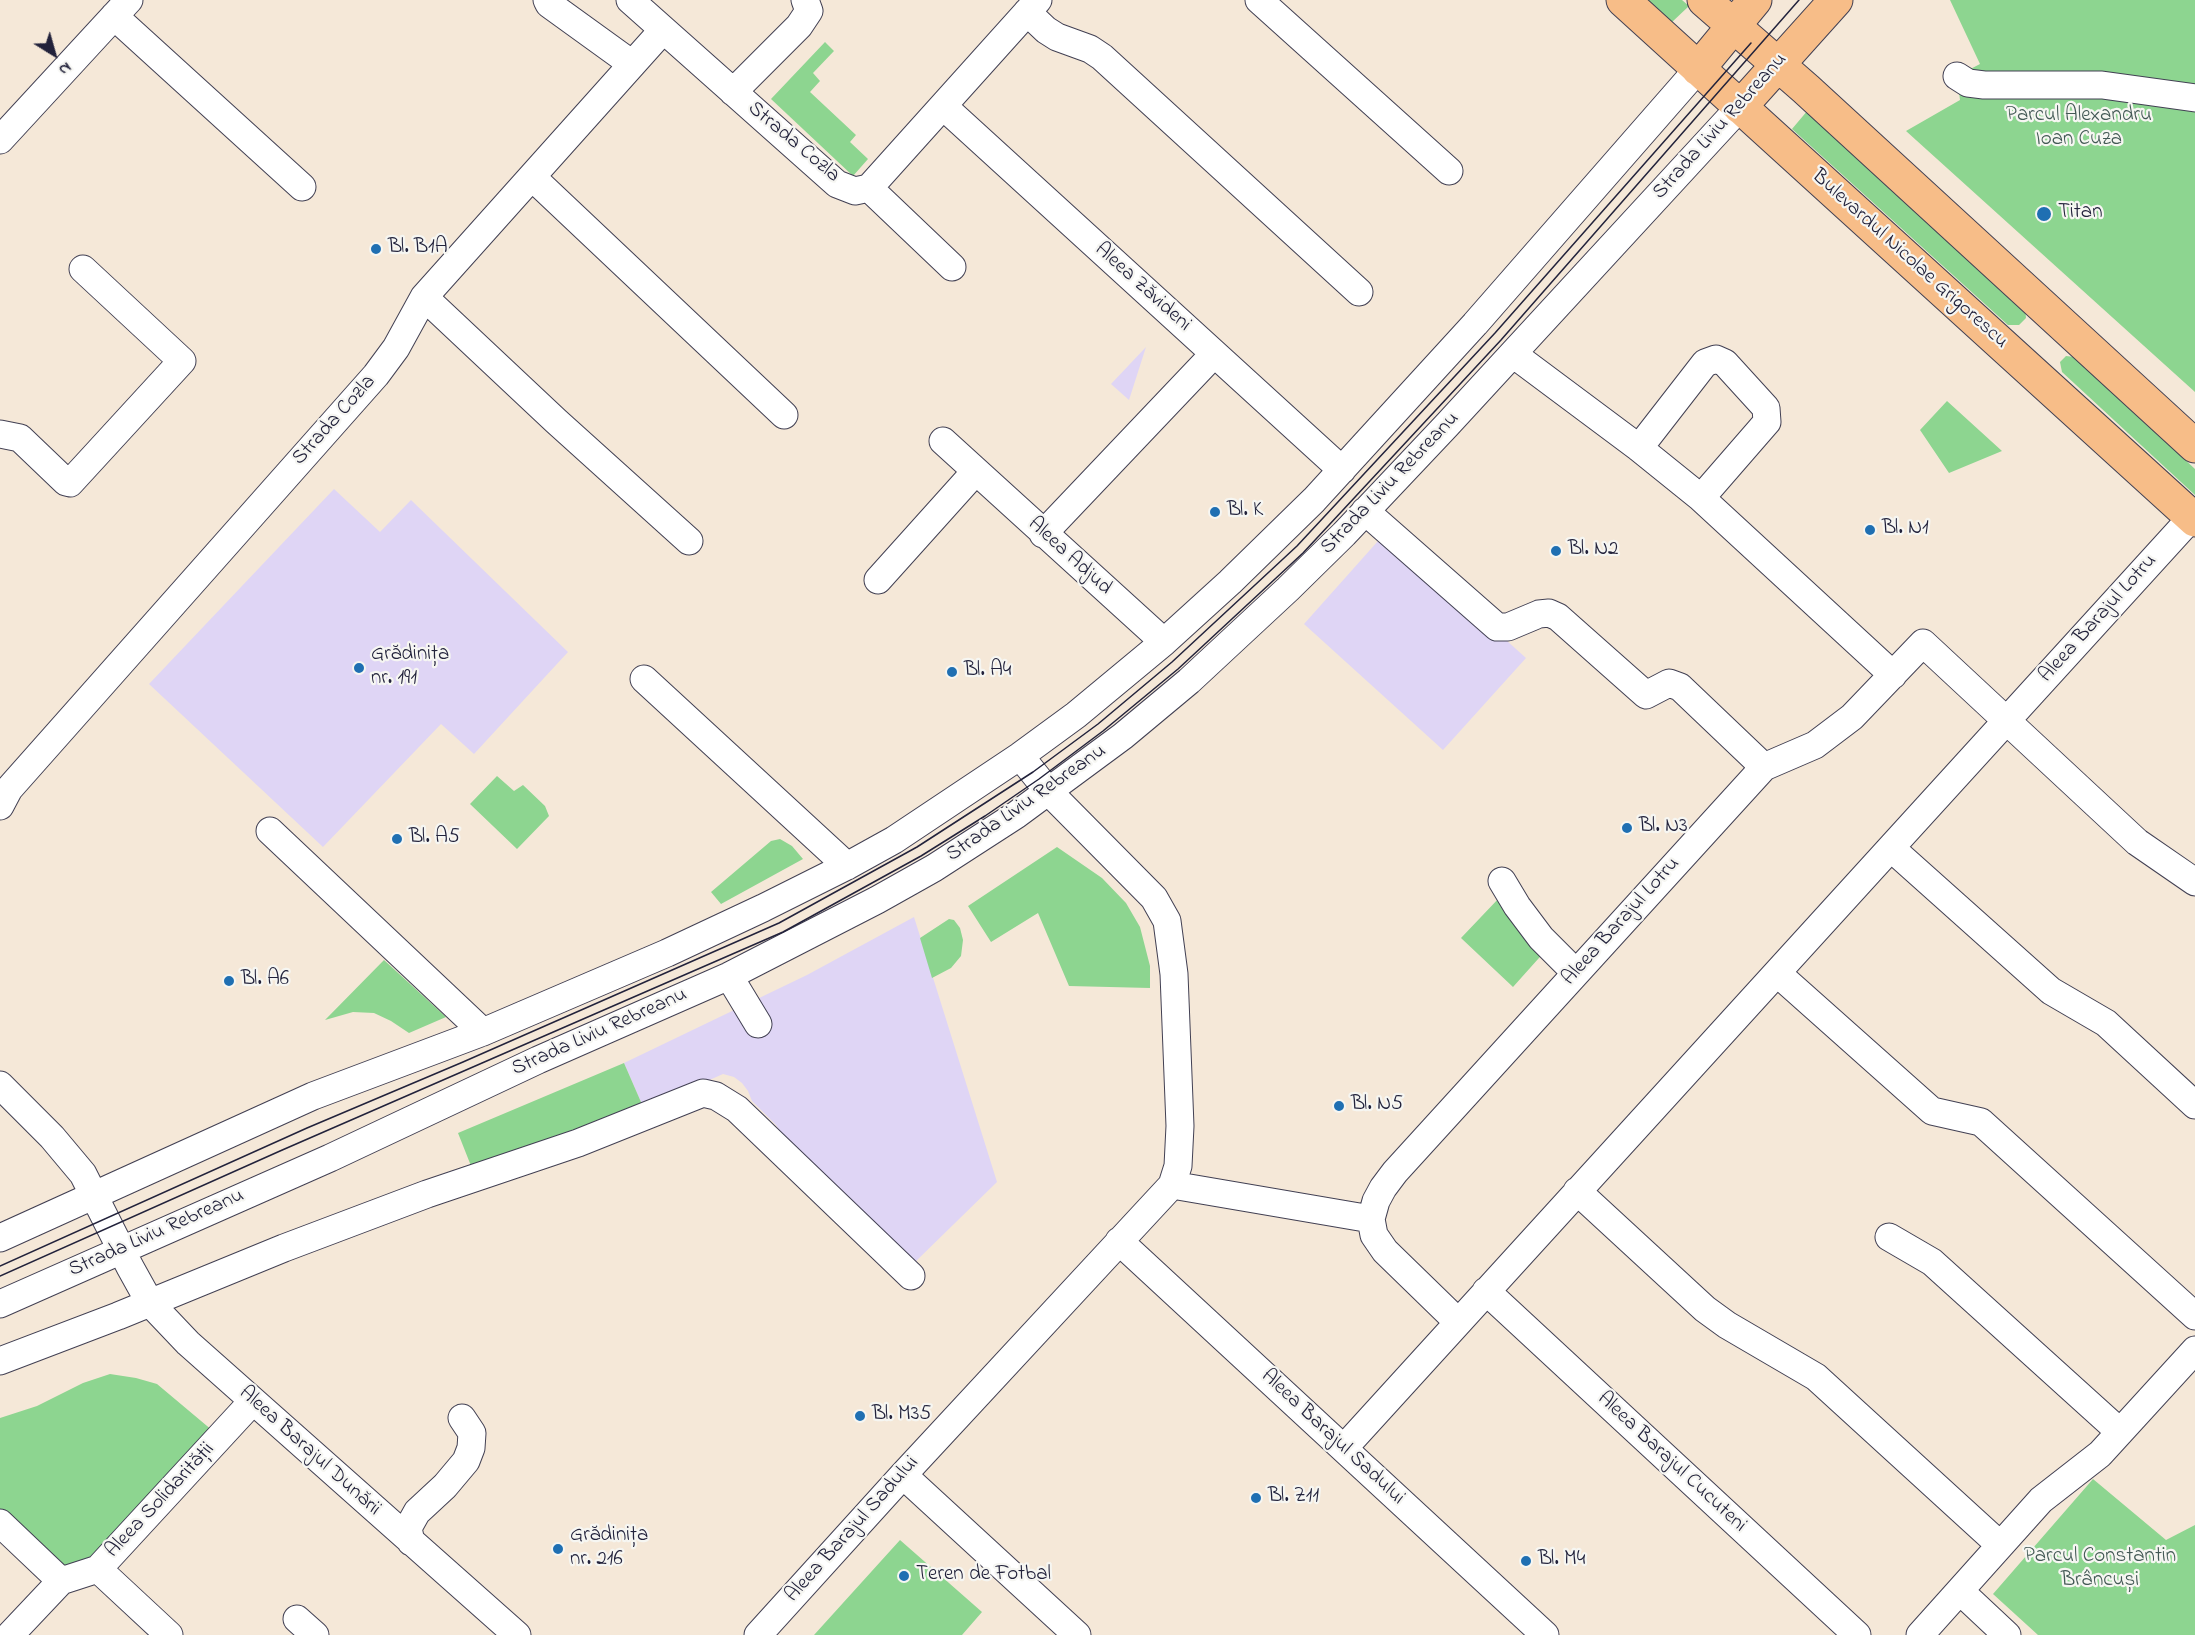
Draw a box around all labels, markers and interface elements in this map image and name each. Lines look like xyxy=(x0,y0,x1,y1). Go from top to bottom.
north arrow xyxy=(24,24,84,84)
street label: Strada Liviu Rebreanu xyxy=(1648,48,1794,206)
text: N xyxy=(53,56,76,81)
street label: Strada Cozla xyxy=(742,97,844,189)
park label: Parcul Alexandru Ioan Cuza xyxy=(2006,104,2152,154)
street label: Bulevardul Nicolae Grigorescu xyxy=(1805,165,2013,355)
place label: Titan xyxy=(2058,201,2103,227)
marker: Titan xyxy=(2035,205,2053,223)
place label: Bl. B1A xyxy=(388,236,448,262)
street label: Aleea Zăvideni xyxy=(1088,238,1196,338)
marker: Bl. B1A xyxy=(369,242,383,256)
street label: Strada Cozla xyxy=(288,371,382,471)
street label: Strada Liviu Rebreanu xyxy=(1316,407,1466,561)
place label: Bl. K xyxy=(1227,499,1263,525)
marker: Bl. K xyxy=(1208,505,1222,519)
street label: Aleea Adjud xyxy=(1022,513,1116,601)
place label: Bl. N1 xyxy=(1882,517,1929,543)
marker: Bl. N1 xyxy=(1863,523,1877,537)
place label: Bl. N2 xyxy=(1568,538,1619,564)
marker: Bl. N2 xyxy=(1549,544,1563,558)
street label: Aleea Barajul Lotru xyxy=(2035,550,2163,688)
place label: Grădinița nr. 191 xyxy=(371,643,449,693)
place label: Bl. A4 xyxy=(964,659,1012,685)
marker: Grădinița nr. 191 xyxy=(352,661,366,675)
marker: Bl. A4 xyxy=(945,665,959,679)
street label: Strada Liviu Rebreanu xyxy=(942,739,1112,869)
place label: Bl. N3 xyxy=(1639,815,1688,841)
marker: Bl. N3 xyxy=(1620,821,1634,835)
place label: Bl. A5 xyxy=(409,826,460,852)
marker: Bl. A5 xyxy=(390,832,404,846)
street label: Aleea Barajul Lotru xyxy=(1558,853,1686,991)
place label: Bl. A6 xyxy=(241,968,289,994)
marker: Bl. A6 xyxy=(222,974,236,988)
street label: Strada Liviu Rebreanu xyxy=(509,983,691,1083)
place label: Bl. N5 xyxy=(1351,1093,1403,1119)
marker: Bl. N5 xyxy=(1332,1099,1346,1113)
street label: Strada Liviu Rebreanu xyxy=(66,1184,248,1284)
street label: Aleea Barajul Sadului xyxy=(1255,1365,1409,1511)
street label: Aleea Barajul Dunării xyxy=(233,1382,385,1522)
street label: Aleea Barajul Cucuteni xyxy=(1591,1387,1751,1539)
place label: Bl. M35 xyxy=(872,1403,931,1429)
marker: Bl. M35 xyxy=(853,1409,867,1423)
street label: Aleea Solidarității xyxy=(101,1438,221,1564)
street label: Aleea Barajul Sadului xyxy=(781,1452,925,1608)
place label: Bl. Z11 xyxy=(1268,1485,1319,1511)
marker: Bl. Z11 xyxy=(1249,1491,1263,1505)
place label: Grădinița nr. 216 xyxy=(570,1524,648,1574)
marker: Grădinița nr. 216 xyxy=(551,1542,565,1556)
park label: Parcul Constantin Brâncuși xyxy=(2024,1545,2176,1595)
place label: Bl. M4 xyxy=(1538,1548,1585,1574)
marker: Bl. M4 xyxy=(1519,1554,1533,1568)
place label: Teren de Fotbal xyxy=(916,1563,1051,1589)
marker: Teren de Fotbal xyxy=(897,1569,911,1583)

